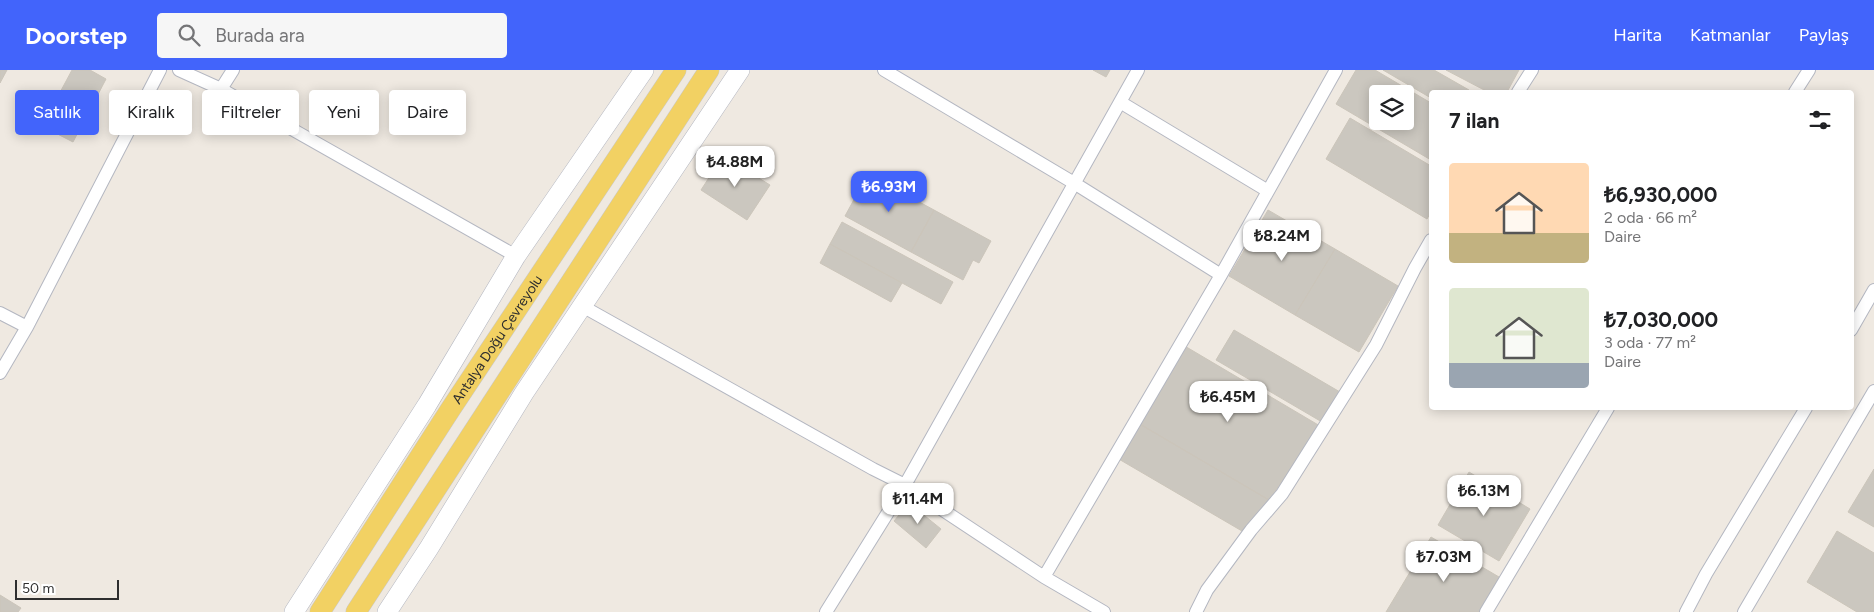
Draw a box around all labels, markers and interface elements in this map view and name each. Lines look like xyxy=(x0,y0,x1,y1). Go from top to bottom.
search box xyxy=(157,13,507,58)
text: Doorstep xyxy=(25,21,127,50)
icon: search xyxy=(175,21,203,49)
text: Burada ara xyxy=(215,24,305,47)
text: Harita xyxy=(1613,24,1662,46)
text: Katmanlar xyxy=(1690,24,1771,46)
text: Paylaş xyxy=(1799,24,1849,46)
map controls xyxy=(1369,85,1414,130)
button: layers xyxy=(1369,85,1414,130)
chip: Satılık xyxy=(15,90,99,135)
chip: Kiralık xyxy=(109,90,192,135)
chip: Filtreler xyxy=(202,90,299,135)
chip: Yeni xyxy=(309,90,379,135)
chip: Daire xyxy=(389,90,466,135)
icon: filters xyxy=(1806,106,1834,134)
text: 7 ilan xyxy=(1449,108,1499,133)
pin: ₺4.88M xyxy=(694,146,776,188)
text: ₺4.88M xyxy=(707,152,763,171)
pin: ₺6.93M xyxy=(848,170,930,213)
text: ₺6.93M xyxy=(862,177,916,196)
text: ₺6,930,000 xyxy=(1604,182,1717,207)
icon: home xyxy=(1489,183,1549,243)
text: 2 oda · 66 m² xyxy=(1604,208,1697,227)
pin: ₺8.24M xyxy=(1241,220,1323,262)
text: ₺8.24M xyxy=(1254,226,1310,245)
text: Daire xyxy=(1604,227,1641,246)
street label: Antalya Doğu Çevreyolu xyxy=(448,272,546,407)
text: ₺7,030,000 xyxy=(1604,307,1718,332)
icon: home xyxy=(1489,308,1549,368)
text: 3 oda · 77 m² xyxy=(1604,333,1696,352)
text: Daire xyxy=(1604,352,1641,371)
pin: ₺6.45M xyxy=(1187,380,1269,423)
text: ₺6.45M xyxy=(1200,387,1256,406)
pin: ₺6.13M xyxy=(1443,474,1525,517)
text: ₺6.13M xyxy=(1458,481,1510,500)
pin: ₺11.4M xyxy=(877,482,959,525)
text: ₺11.4M xyxy=(893,489,943,508)
pin: ₺7.03M xyxy=(1403,540,1485,583)
text: ₺7.03M xyxy=(1417,547,1472,566)
scale bar xyxy=(15,577,119,600)
text: 50 m xyxy=(22,580,54,597)

